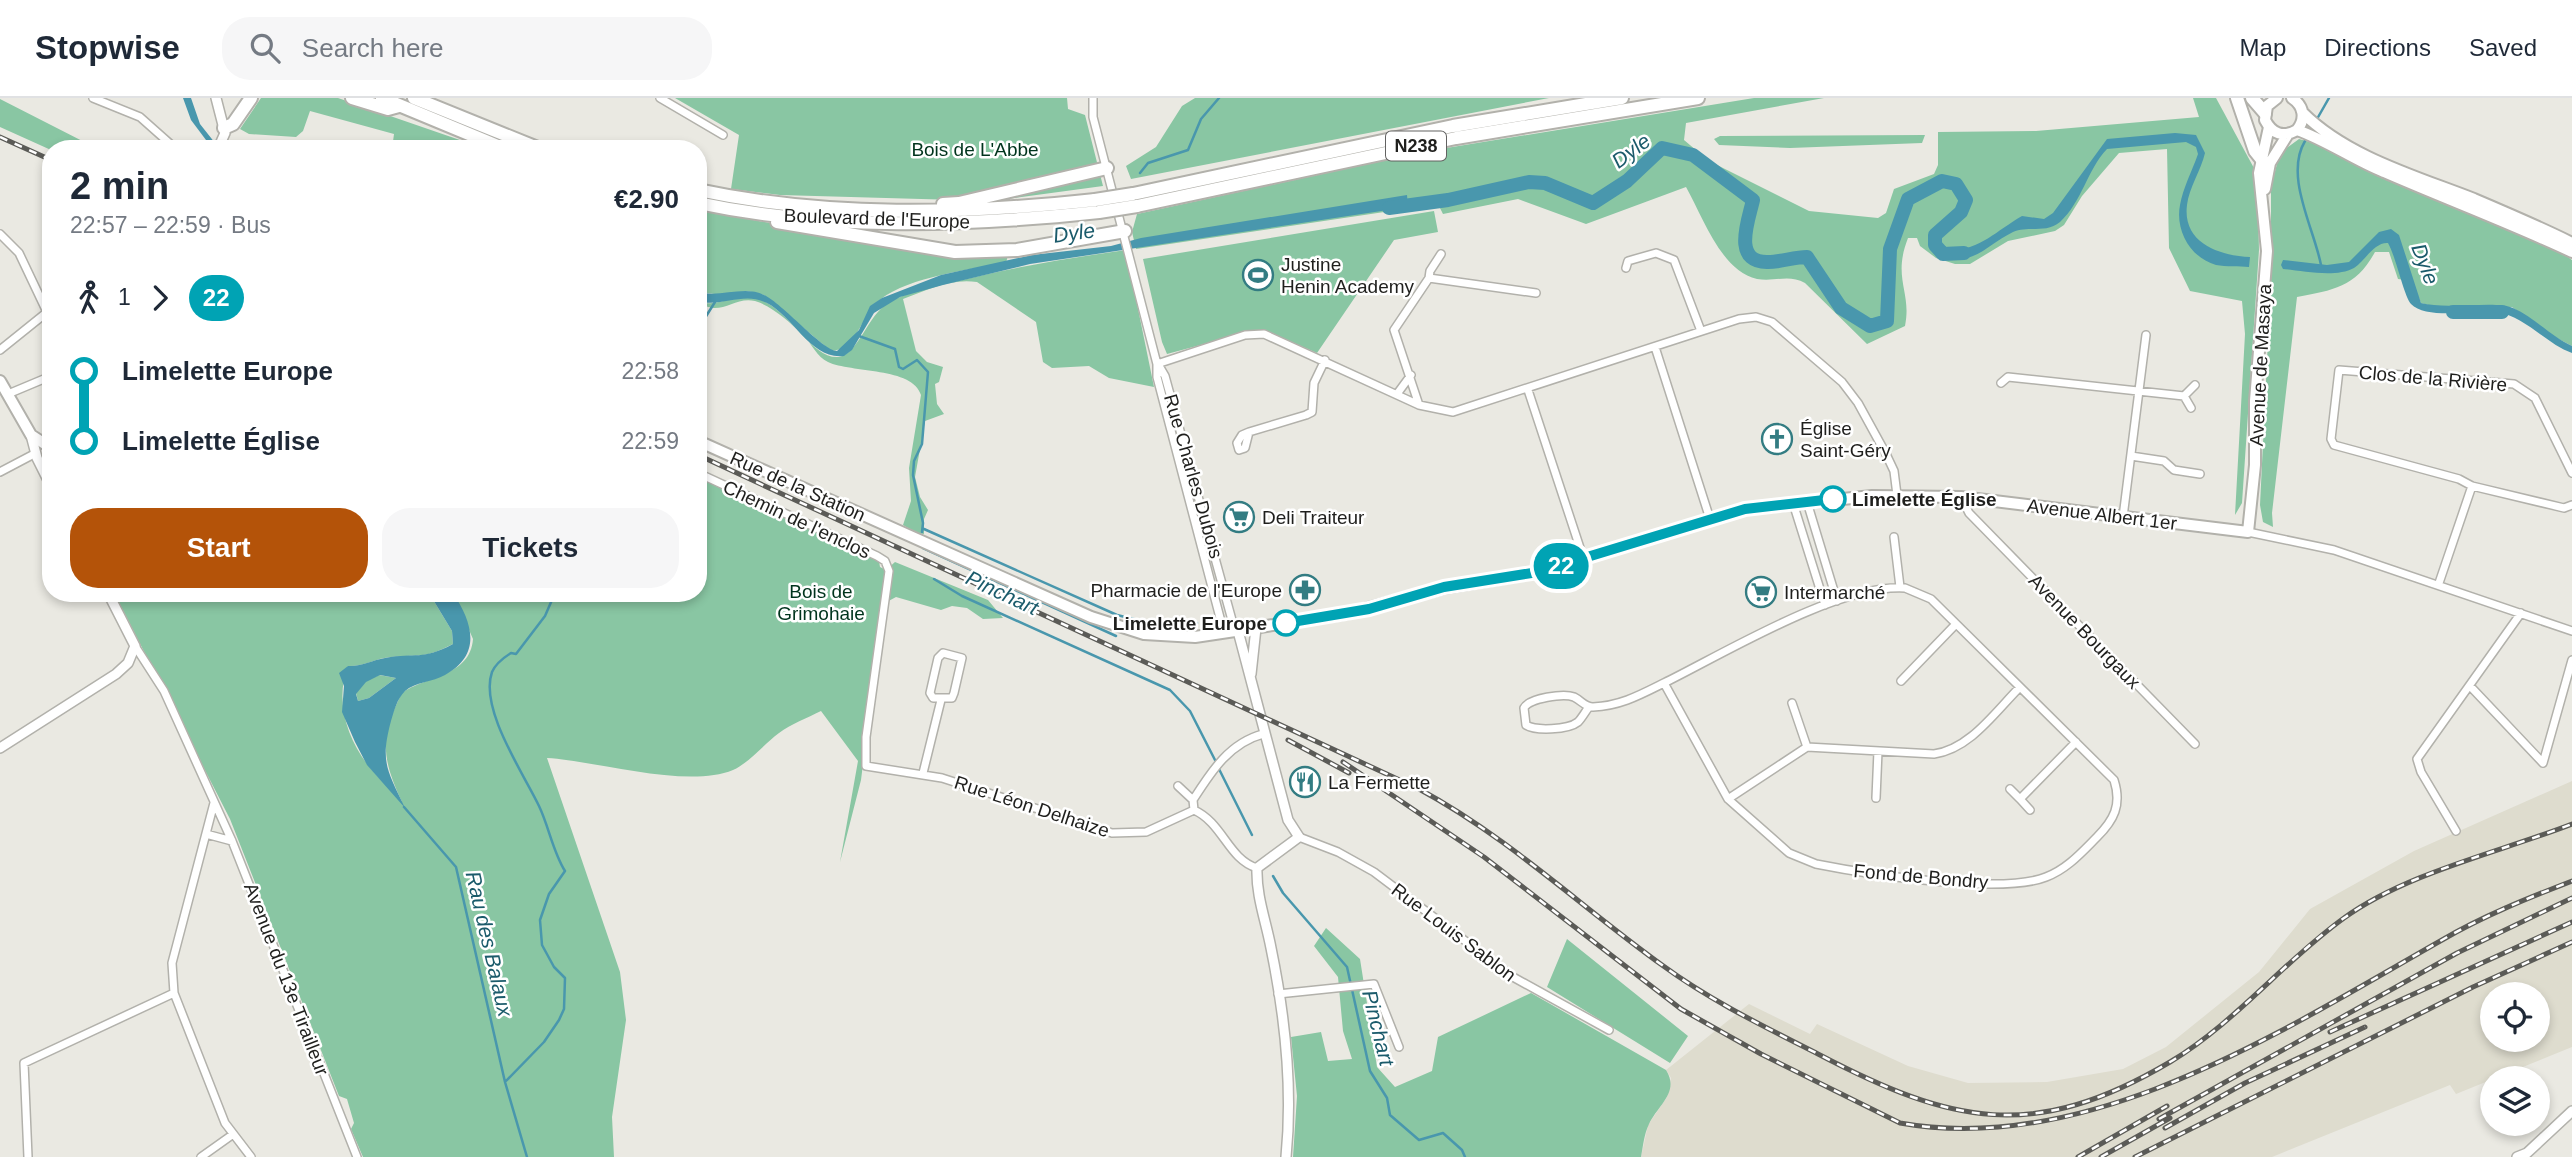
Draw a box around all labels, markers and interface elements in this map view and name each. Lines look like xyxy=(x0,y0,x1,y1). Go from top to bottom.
search box xyxy=(222,17,712,80)
text: Stopwise xyxy=(35,29,180,66)
icon: search xyxy=(246,29,284,67)
text: Search here xyxy=(302,33,444,63)
text: Map xyxy=(2240,34,2286,61)
text: Directions xyxy=(2324,34,2431,61)
text: Saved xyxy=(2469,34,2537,61)
water label: Dyle xyxy=(1607,129,1654,172)
road number: N238 xyxy=(1386,131,1446,160)
park label: Bois de L'Abbe xyxy=(911,139,1039,160)
text: 2 min xyxy=(70,165,169,207)
text: €2.90 xyxy=(614,184,679,214)
street label: Boulevard de l'Europe xyxy=(783,205,970,232)
text: 22:57 – 22:59 · Bus xyxy=(70,212,271,238)
water label: Dyle xyxy=(1052,218,1096,247)
water label: Dyle xyxy=(2407,240,2444,288)
place label: Justine Henin Academy xyxy=(1281,254,1415,297)
sports icon: Justine Henin Academy xyxy=(1241,258,1275,292)
icon: walk xyxy=(70,279,108,317)
icon: forward xyxy=(141,279,179,317)
street label: Avenue de Masaya xyxy=(2246,283,2275,447)
text: 1 xyxy=(118,284,131,310)
text: 22 xyxy=(203,284,230,311)
text: Limelette Europe xyxy=(122,356,333,386)
text: 22:58 xyxy=(621,358,679,384)
street label: Clos de la Rivière xyxy=(2358,362,2508,395)
street label: Rue Charles Dubois xyxy=(1160,392,1227,561)
place label: Église Saint-Géry xyxy=(1800,418,1891,461)
church icon: Église Saint-Géry xyxy=(1760,422,1794,456)
text: Limelette Église xyxy=(122,426,320,456)
text: 22:59 xyxy=(621,428,679,454)
street label: Rue de la Station xyxy=(727,447,869,526)
street label: Chemin de l'enclos xyxy=(720,476,874,563)
marker: Limelette Église xyxy=(1820,486,1846,512)
place label: Limelette Église xyxy=(1852,489,1997,510)
street label: Avenue Albert 1er xyxy=(2026,495,2179,534)
supermarket icon: Deli Traiteur xyxy=(1222,500,1256,534)
place label: Deli Traiteur xyxy=(1262,507,1365,528)
button: Start xyxy=(70,508,368,588)
button: Tickets xyxy=(382,508,679,588)
line badge: 22 xyxy=(1530,543,1592,589)
text: 22 xyxy=(1548,552,1574,579)
water label: Pinchart xyxy=(962,566,1043,620)
street label: Avenue Bourgaux xyxy=(2025,570,2145,693)
pharmacy icon: Pharmacie de l'Europe xyxy=(1288,573,1322,607)
supermarket icon: Intermarché xyxy=(1744,575,1778,609)
place label: Pharmacie de l'Europe xyxy=(1090,580,1282,601)
park label: Bois de Grimohaie xyxy=(777,581,865,624)
place label: Intermarché xyxy=(1784,582,1885,603)
marker: Limelette Europe xyxy=(1273,610,1299,636)
place label: Limelette Europe xyxy=(1113,613,1267,634)
restaurant icon: La Fermette xyxy=(1288,765,1322,799)
street label: Rue Léon Delhaize xyxy=(952,772,1112,841)
place label: La Fermette xyxy=(1328,772,1430,793)
street label: Fond de Bondry xyxy=(1853,860,1990,893)
water label: Rau des Balaux xyxy=(462,869,518,1020)
street label: Rue Louis Sablon xyxy=(1387,879,1520,986)
street label: Avenue du 13e Tirailleur xyxy=(240,880,333,1079)
map controls xyxy=(2480,982,2550,1136)
button: locate xyxy=(2480,982,2550,1052)
water label: Pinchart xyxy=(1358,988,1399,1069)
button: layers xyxy=(2480,1066,2550,1136)

